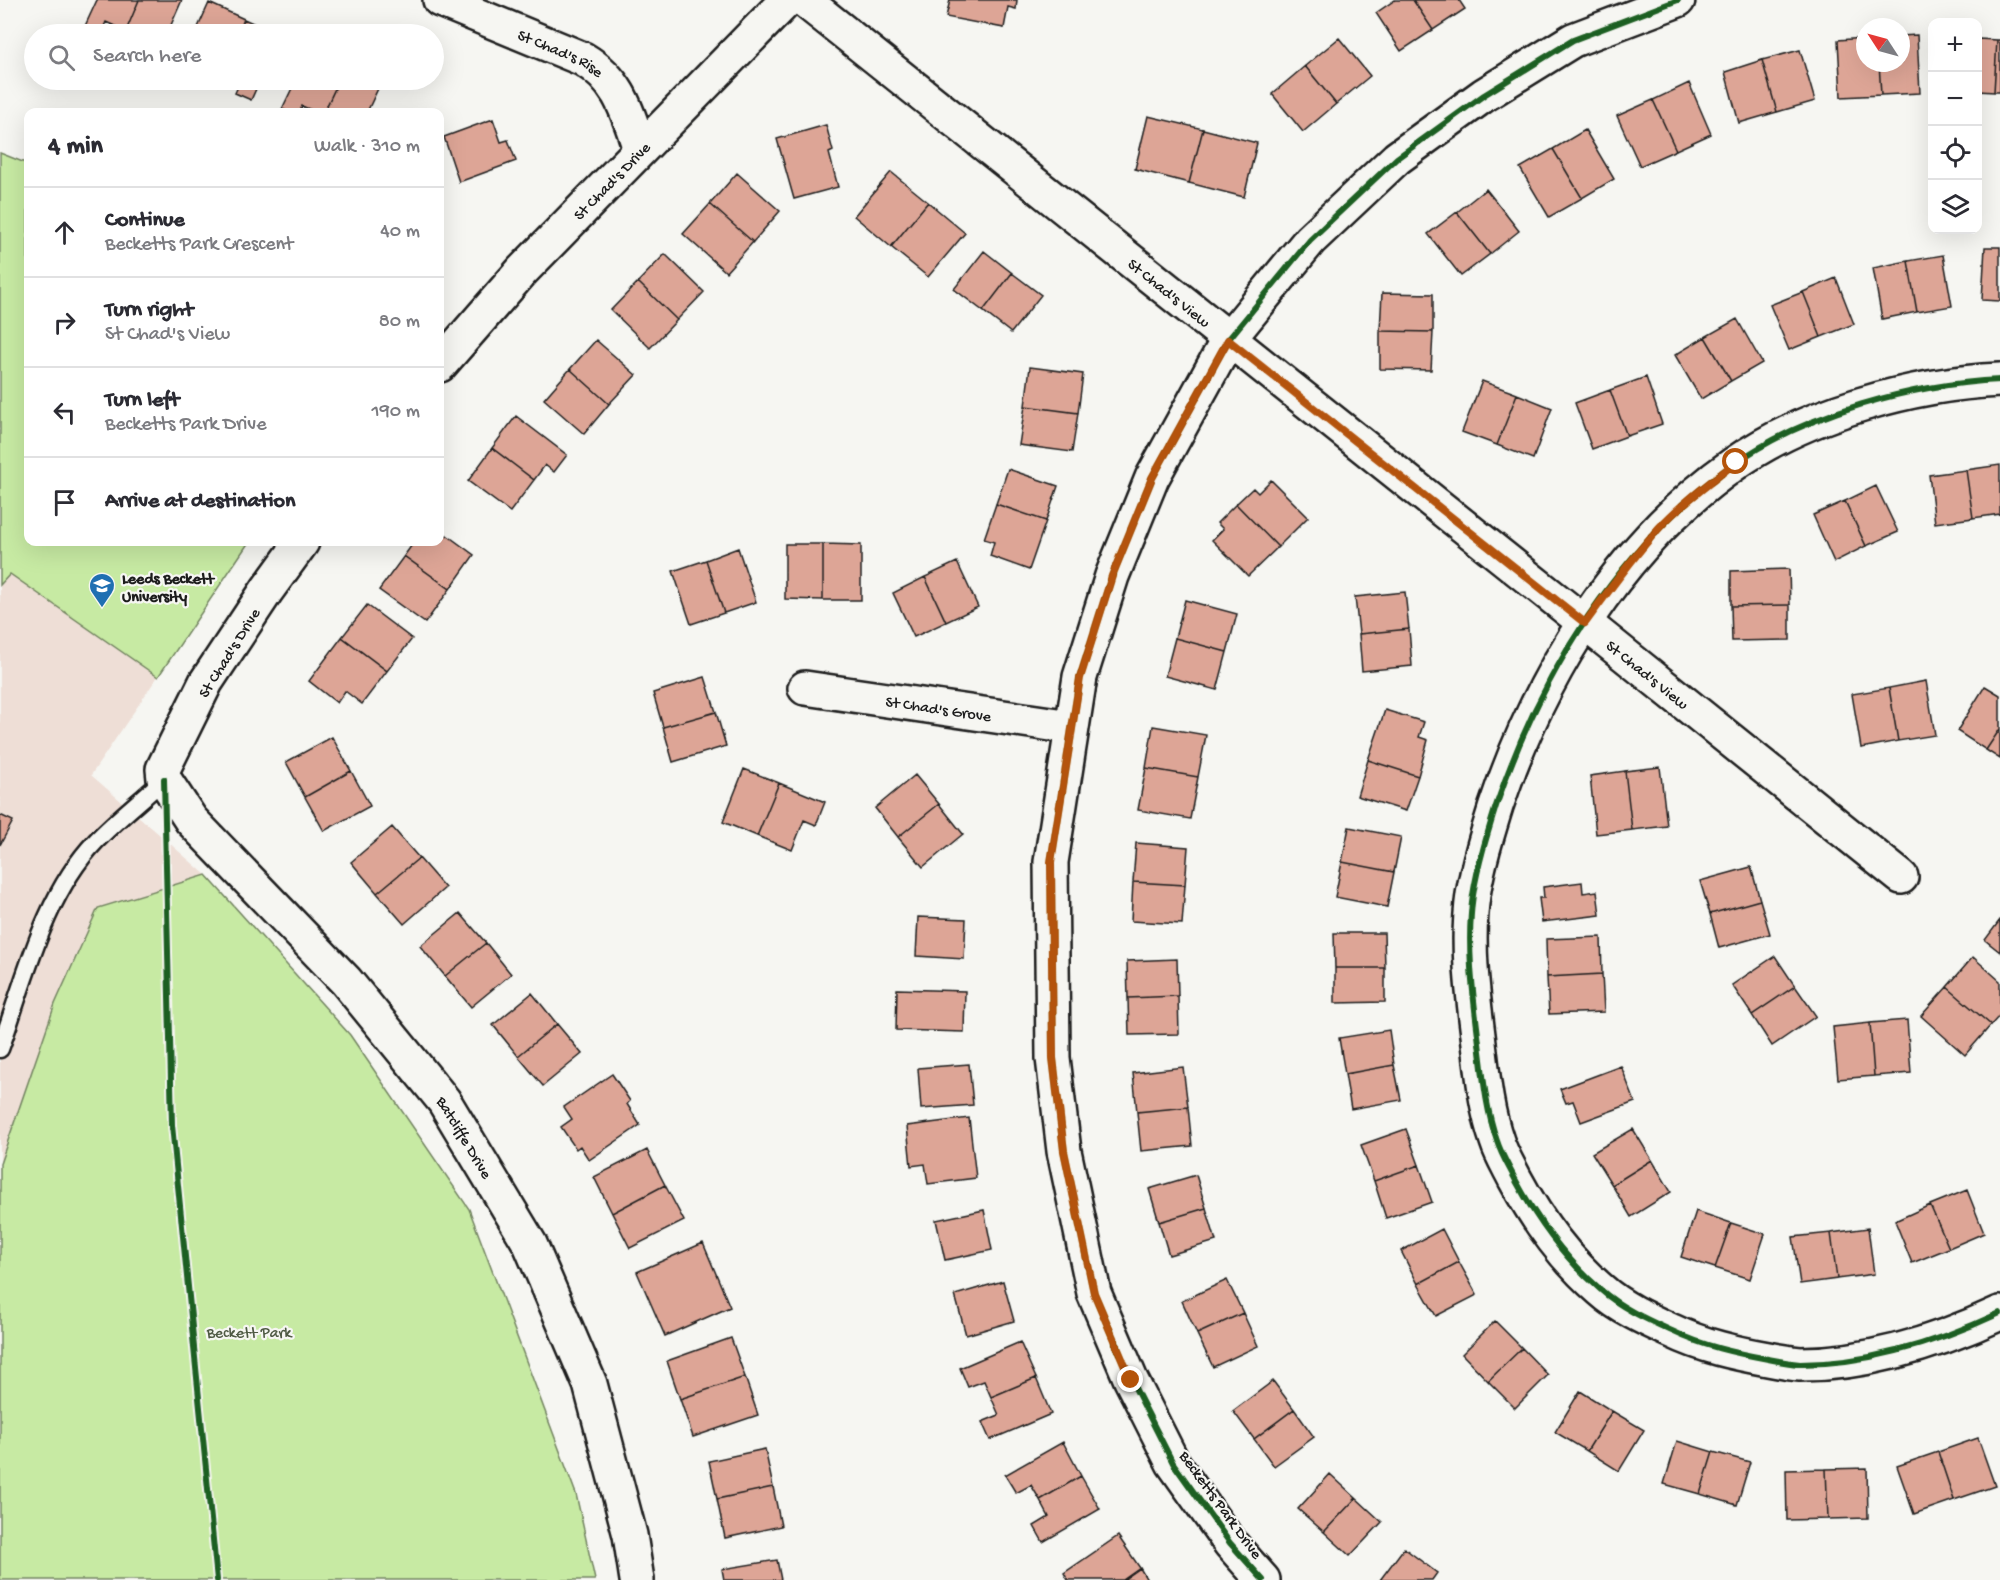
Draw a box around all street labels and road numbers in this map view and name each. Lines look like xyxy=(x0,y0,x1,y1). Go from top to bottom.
street label: St Chad's Rise xyxy=(514,27,607,84)
street label: St Chad's Drive xyxy=(571,139,656,226)
street label: St Chad's View xyxy=(1123,256,1213,334)
street label: St Chad's Drive xyxy=(196,605,266,702)
street label: St Chad's View xyxy=(1601,638,1691,716)
street label: St Chad's Grove xyxy=(884,694,993,728)
street label: Batcliffe Drive xyxy=(430,1093,495,1184)
street label: Becketts Park Drive xyxy=(1173,1447,1265,1564)

